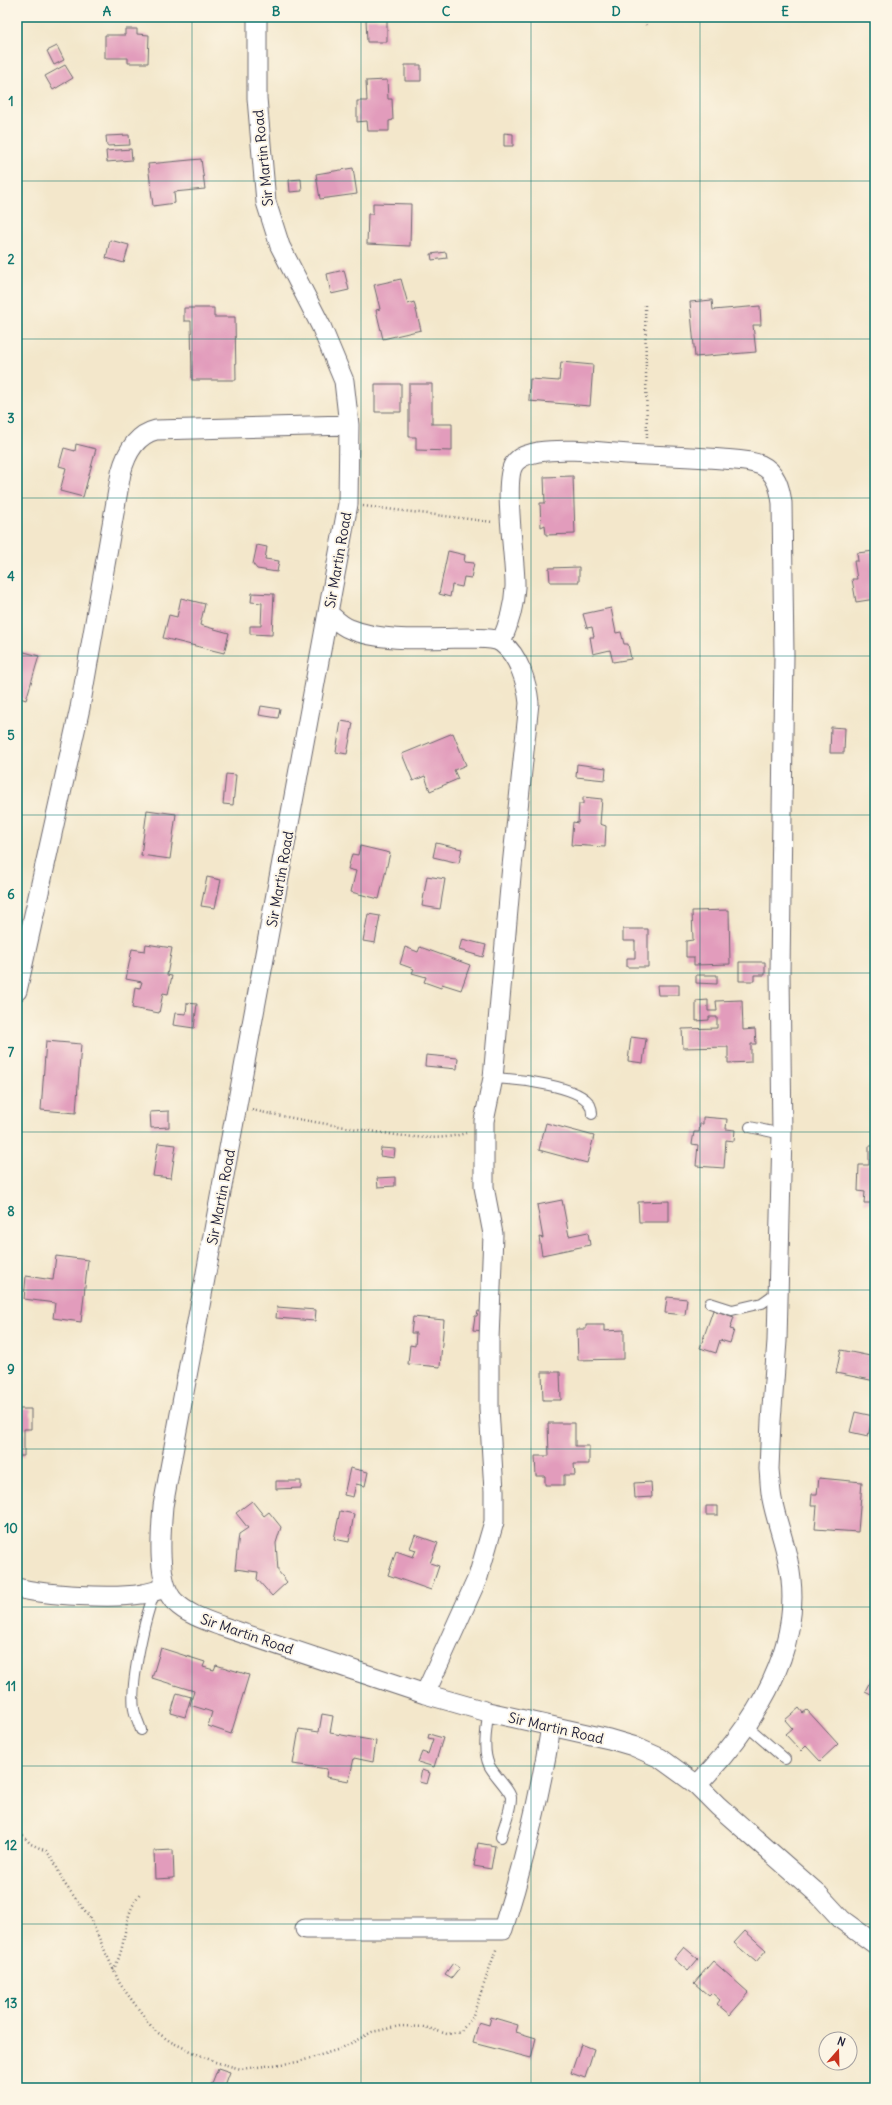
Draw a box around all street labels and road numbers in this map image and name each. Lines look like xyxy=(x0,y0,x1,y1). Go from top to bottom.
street label: Sir Martin Road xyxy=(249,109,277,207)
street label: Sir Martin Road xyxy=(321,511,355,609)
street label: Sir Martin Road xyxy=(263,830,297,928)
street label: Sir Martin Road xyxy=(203,1148,239,1246)
street label: Sir Martin Road xyxy=(198,1610,296,1658)
street label: Sir Martin Road xyxy=(507,1708,605,1748)

